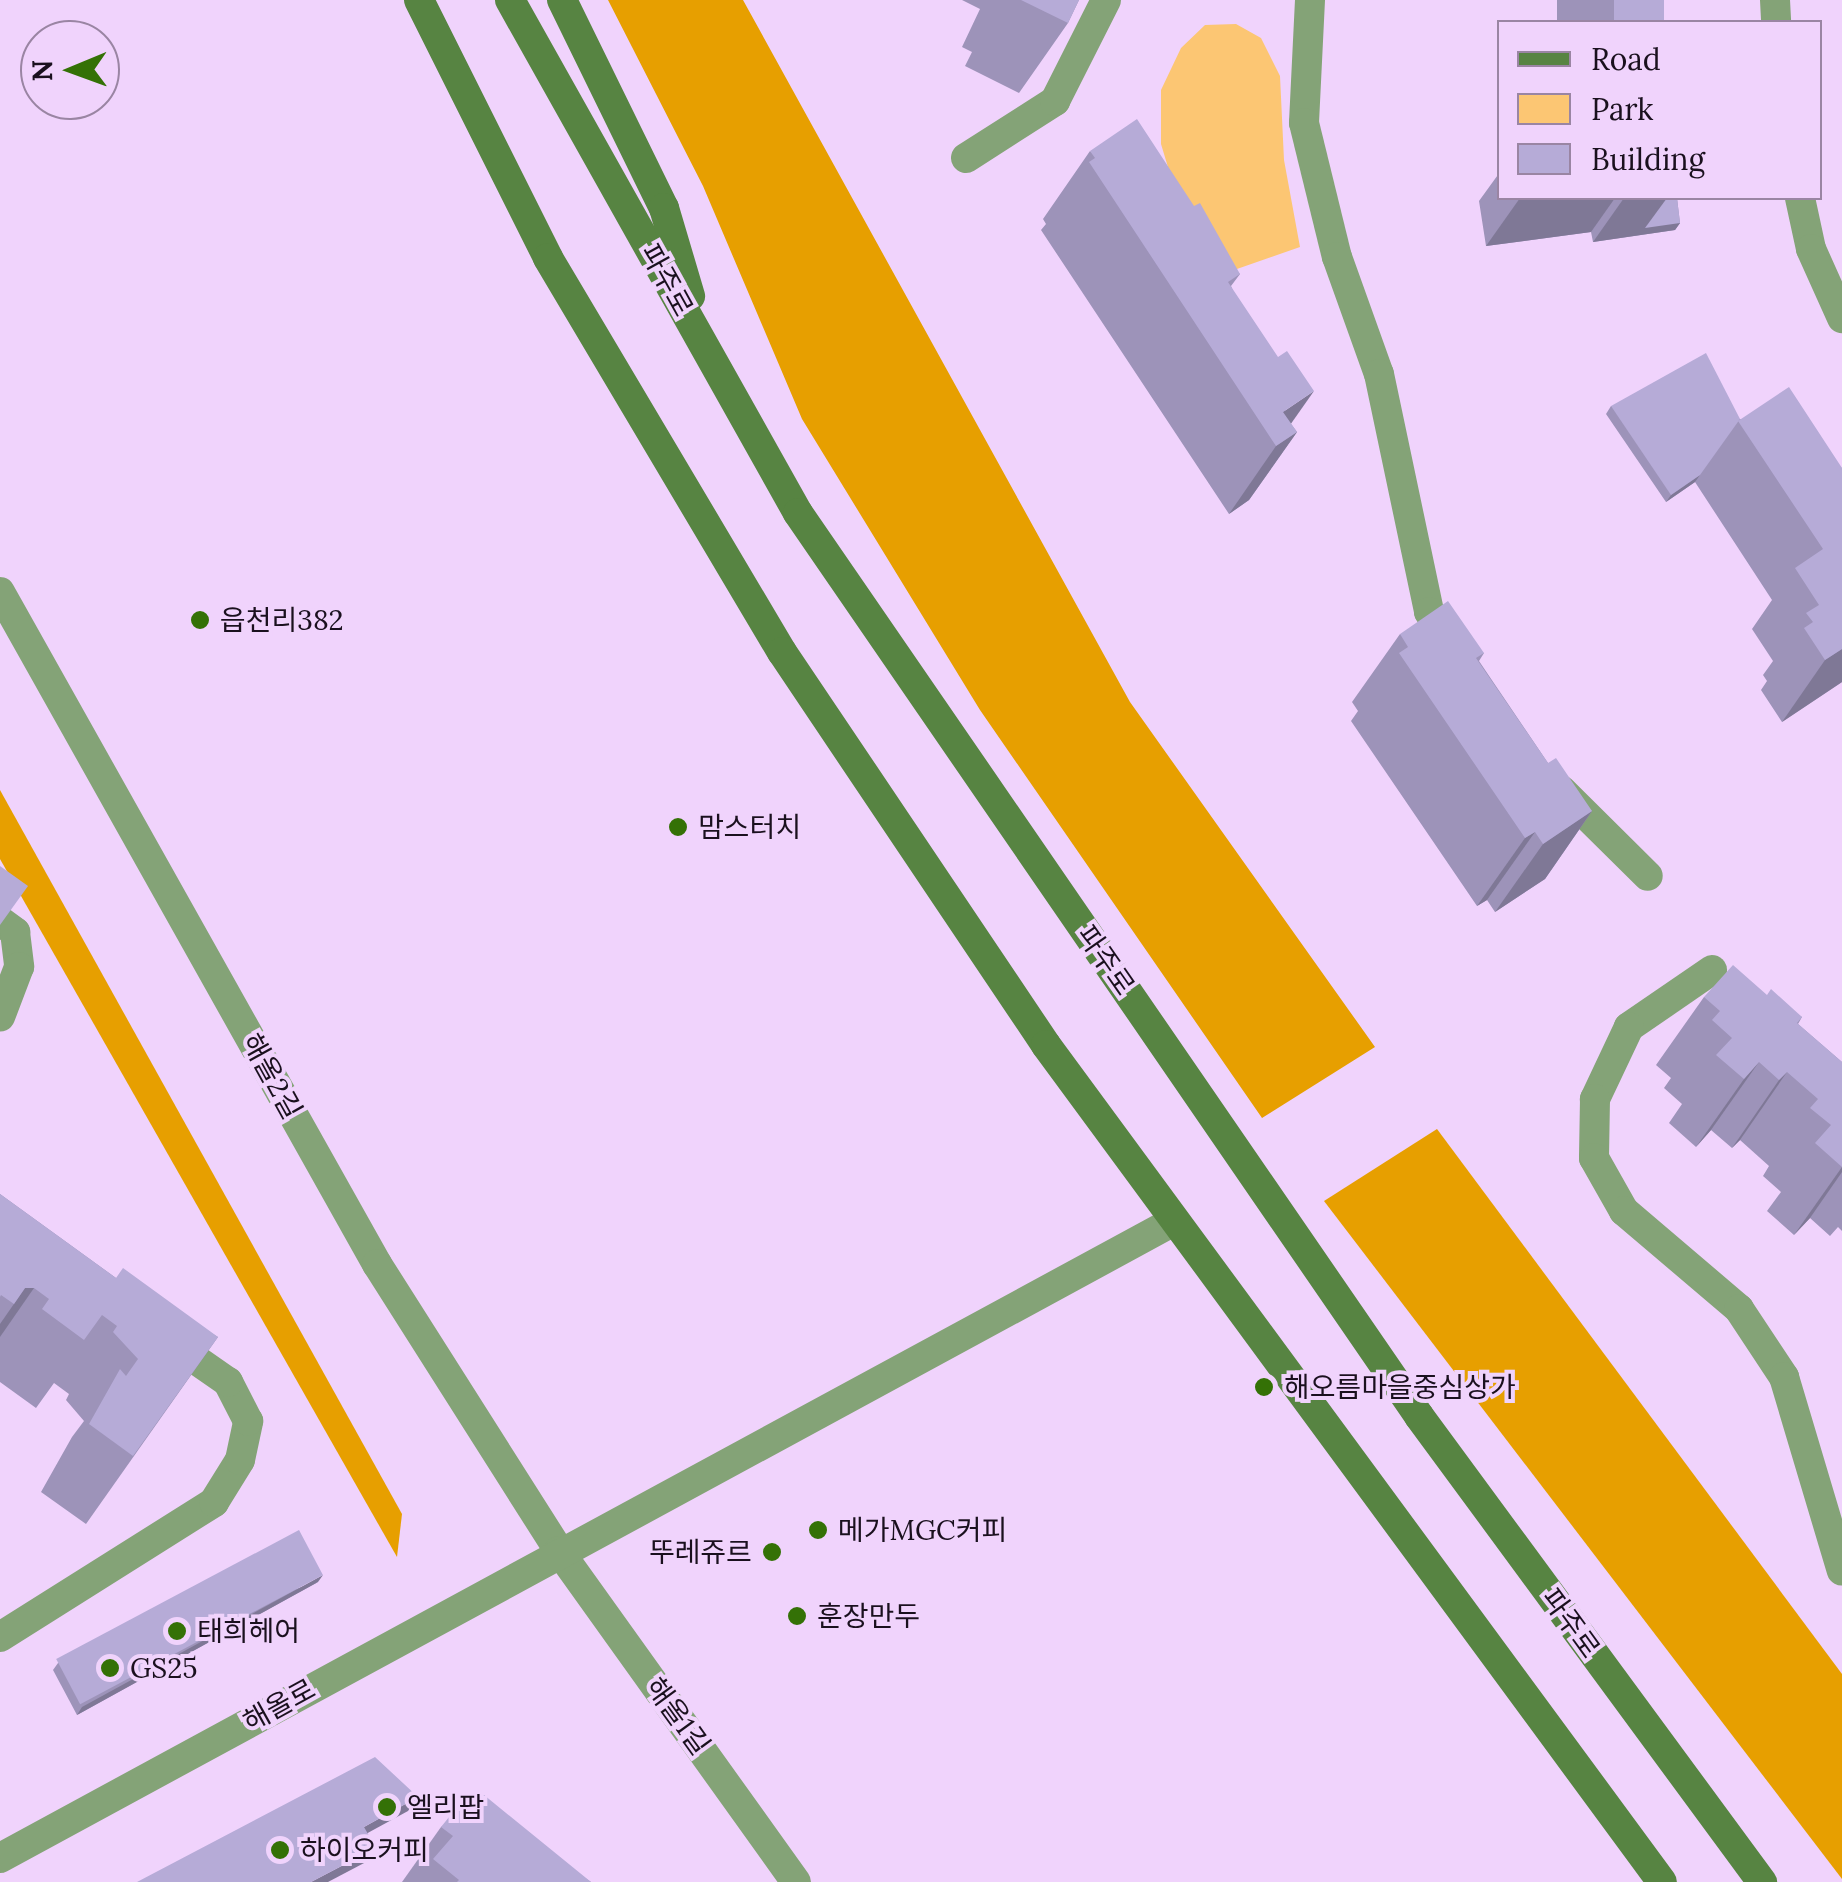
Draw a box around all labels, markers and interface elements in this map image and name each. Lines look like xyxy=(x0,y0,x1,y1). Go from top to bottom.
north arrow xyxy=(20,20,120,120)
legend xyxy=(1497,20,1822,200)
text: Road xyxy=(1591,40,1661,78)
text: N xyxy=(24,59,60,82)
text: Park xyxy=(1591,90,1653,128)
text: Building xyxy=(1591,140,1705,178)
street label: 파주로 xyxy=(634,238,700,322)
place label: 읍천리382 xyxy=(220,603,344,637)
marker: 읍천리382 xyxy=(189,609,211,631)
place label: 맘스터치 xyxy=(698,810,801,844)
marker: 맘스터치 xyxy=(667,816,689,838)
street label: 파주로 xyxy=(1070,919,1142,1001)
street label: 해올2길 xyxy=(235,1027,309,1125)
place label: 해오름마을중심상가 xyxy=(1284,1370,1516,1404)
marker: 해오름마을중심상가 xyxy=(1253,1376,1275,1398)
place label: 메가MGC커피 xyxy=(838,1513,1007,1547)
marker: 메가MGC커피 xyxy=(807,1519,829,1541)
place label: 뚜레쥬르 xyxy=(649,1535,752,1569)
marker: 뚜레쥬르 xyxy=(761,1541,783,1563)
street label: 파주로 xyxy=(1535,1582,1607,1664)
place label: 훈장만두 xyxy=(817,1599,920,1633)
marker: 훈장만두 xyxy=(786,1605,808,1627)
place label: 태희헤어 xyxy=(197,1614,300,1648)
marker: 태희헤어 xyxy=(166,1620,188,1642)
place label: GS25 xyxy=(130,1651,197,1685)
marker: GS25 xyxy=(99,1657,121,1679)
street label: 해올1길 xyxy=(639,1671,717,1761)
street label: 해올로 xyxy=(237,1672,321,1738)
place label: 엘리팝 xyxy=(407,1790,484,1824)
marker: 엘리팝 xyxy=(376,1796,398,1818)
place label: 하이오커피 xyxy=(300,1833,429,1867)
marker: 하이오커피 xyxy=(269,1839,291,1861)

